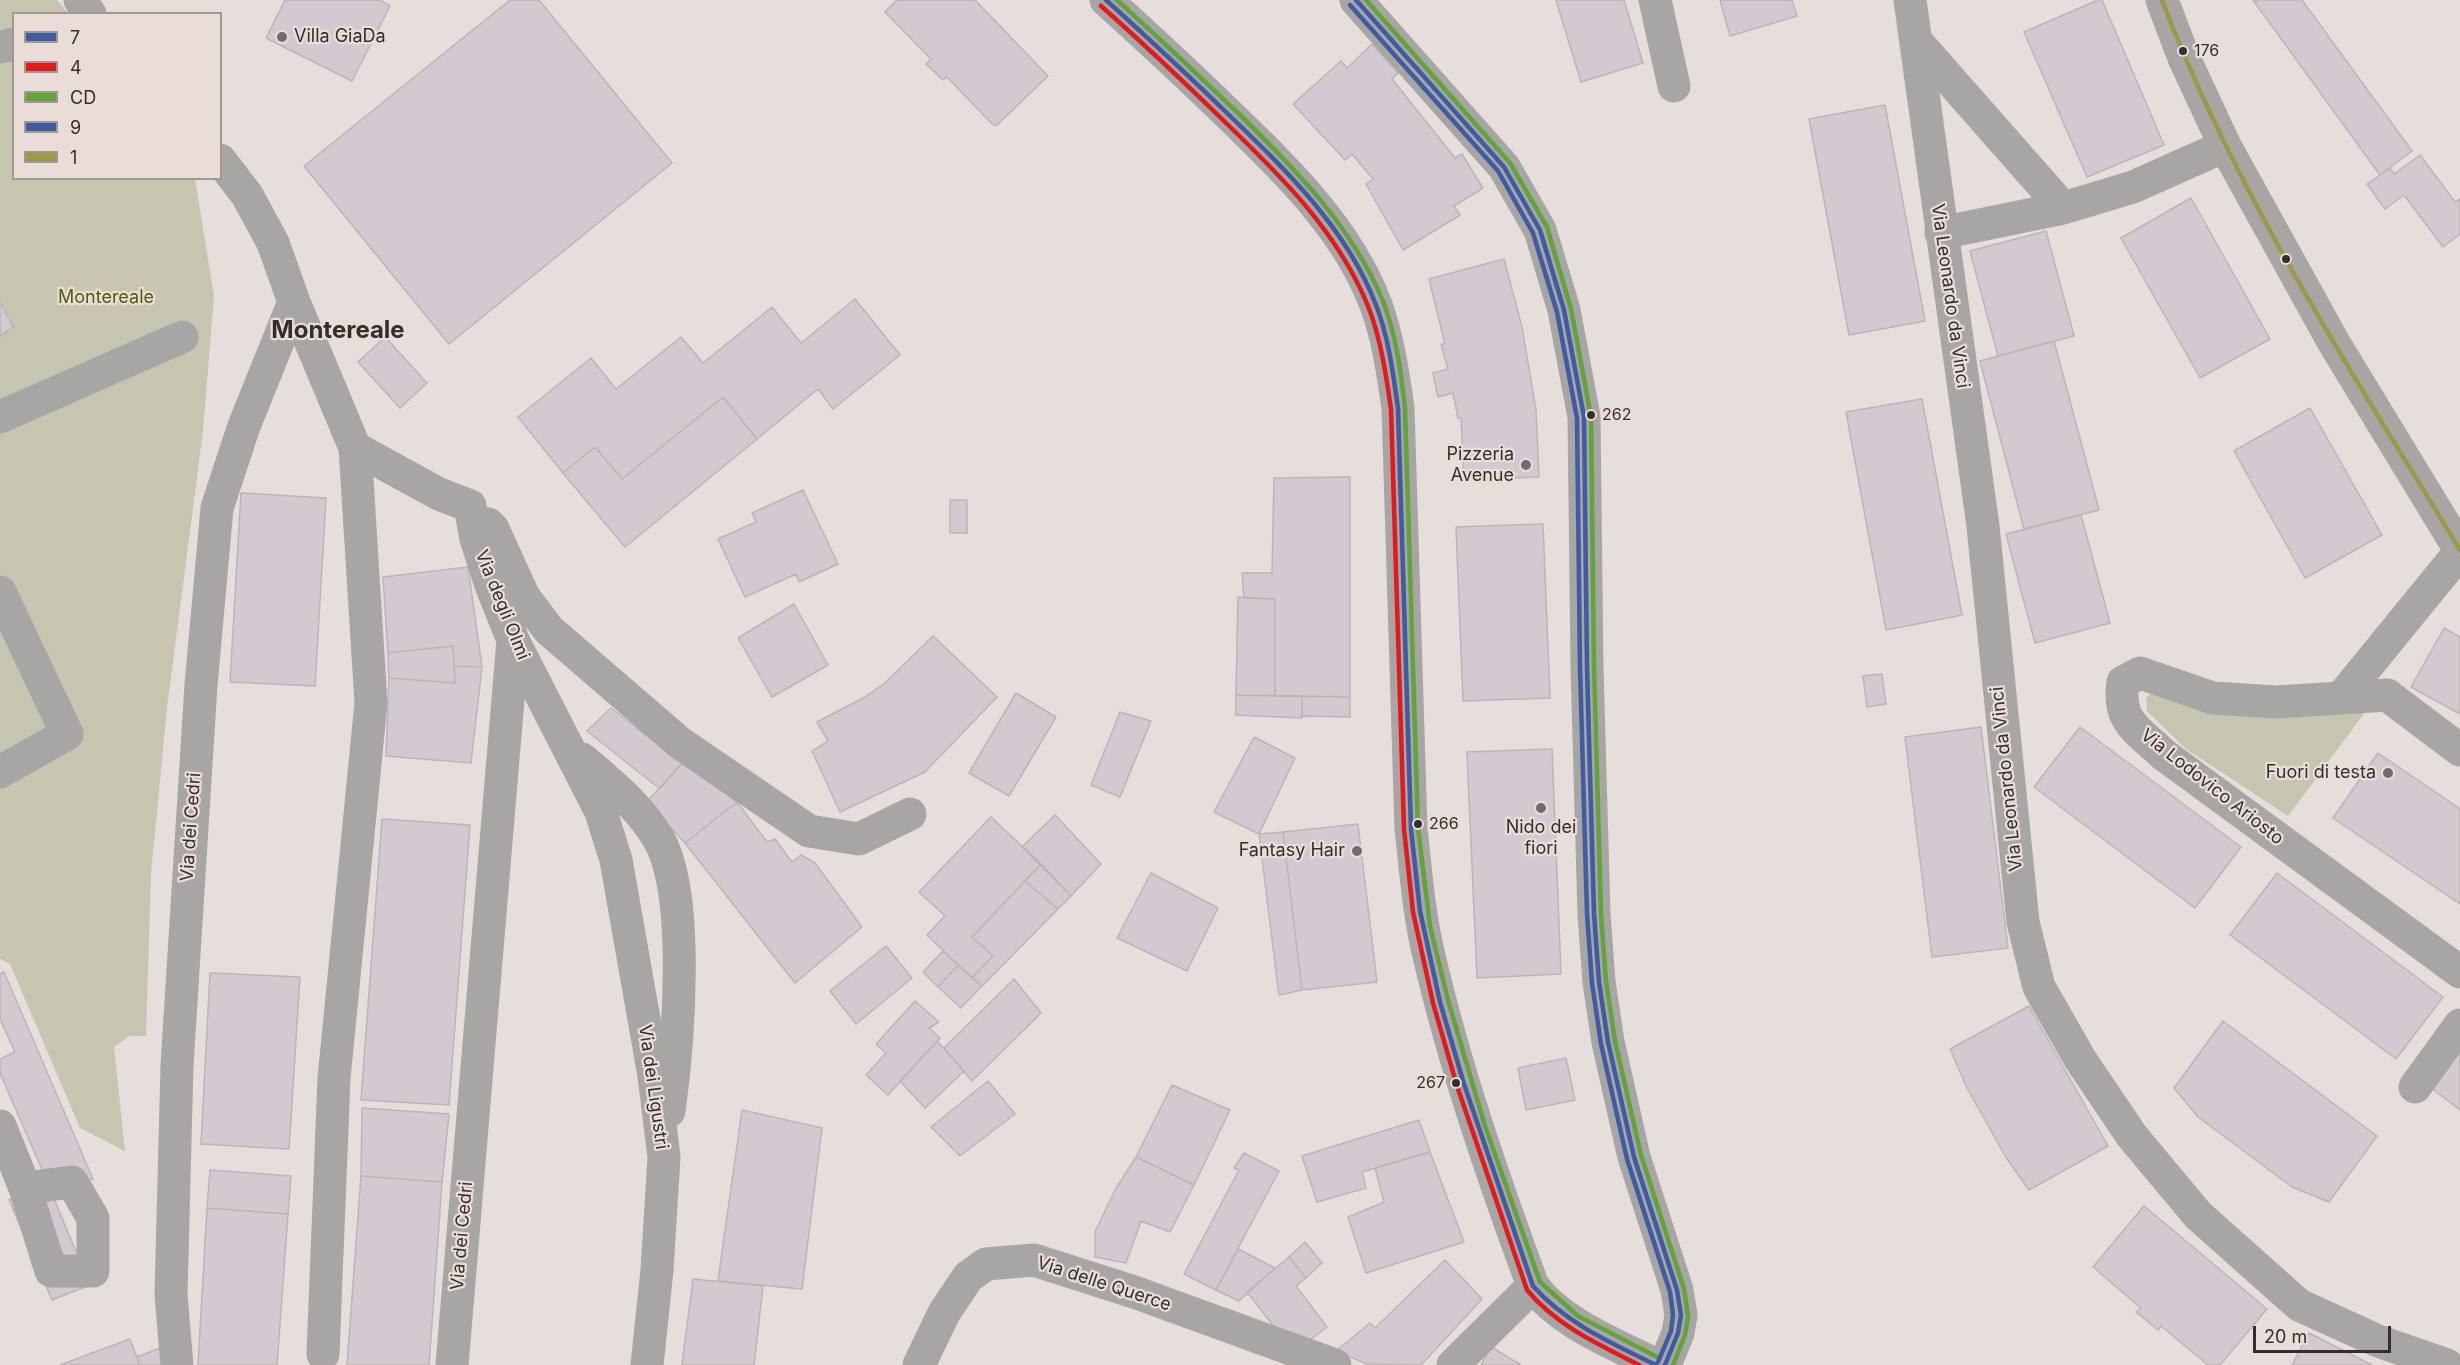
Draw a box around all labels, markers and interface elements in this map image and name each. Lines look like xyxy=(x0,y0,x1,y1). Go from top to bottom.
legend xyxy=(12,12,222,180)
place label: Villa GiaDa xyxy=(294,26,386,48)
text: 7 xyxy=(70,27,80,48)
marker: Villa GiaDa xyxy=(275,30,289,44)
place label: 176 xyxy=(2194,41,2219,61)
marker: 176 xyxy=(2177,45,2189,57)
text: 4 xyxy=(70,57,82,78)
text: CD xyxy=(70,87,96,108)
text: 9 xyxy=(70,117,81,138)
text: 1 xyxy=(70,147,77,168)
street label: Via Leonardo da Vinci xyxy=(1926,203,1974,389)
unlabelled marker xyxy=(2280,253,2292,265)
park label: Montereale xyxy=(58,287,154,309)
district label: Montereale xyxy=(271,317,405,345)
place label: 262 xyxy=(1602,405,1631,425)
marker: 262 xyxy=(1585,409,1597,421)
place label: Pizzeria Avenue xyxy=(1447,444,1514,486)
marker: Pizzeria Avenue xyxy=(1519,458,1533,472)
street label: Via degli Olmi xyxy=(470,547,534,663)
street label: Via Leonardo da Vinci xyxy=(1987,686,2027,872)
street label: Via Lodovico Ariosto xyxy=(2136,724,2288,850)
place label: Fuori di testa xyxy=(2266,762,2376,784)
marker: Fuori di testa xyxy=(2381,766,2395,780)
street label: Via dei Cedri xyxy=(176,772,206,882)
marker: Nido dei fiori xyxy=(1534,801,1548,815)
place label: 266 xyxy=(1429,814,1459,834)
place label: Nido dei fiori xyxy=(1506,817,1576,860)
marker: 266 xyxy=(1412,818,1424,830)
place label: Fantasy Hair xyxy=(1239,840,1345,862)
marker: Fantasy Hair xyxy=(1350,844,1364,858)
street label: Via dei Ligustri xyxy=(634,1023,672,1151)
place label: 267 xyxy=(1416,1073,1445,1093)
marker: 267 xyxy=(1450,1077,1462,1089)
street label: Via dei Cedri xyxy=(446,1181,478,1291)
street label: Via delle Querce xyxy=(1034,1252,1174,1316)
scale bar xyxy=(2256,1314,2394,1352)
text: 20 m xyxy=(2264,1326,2307,1347)

